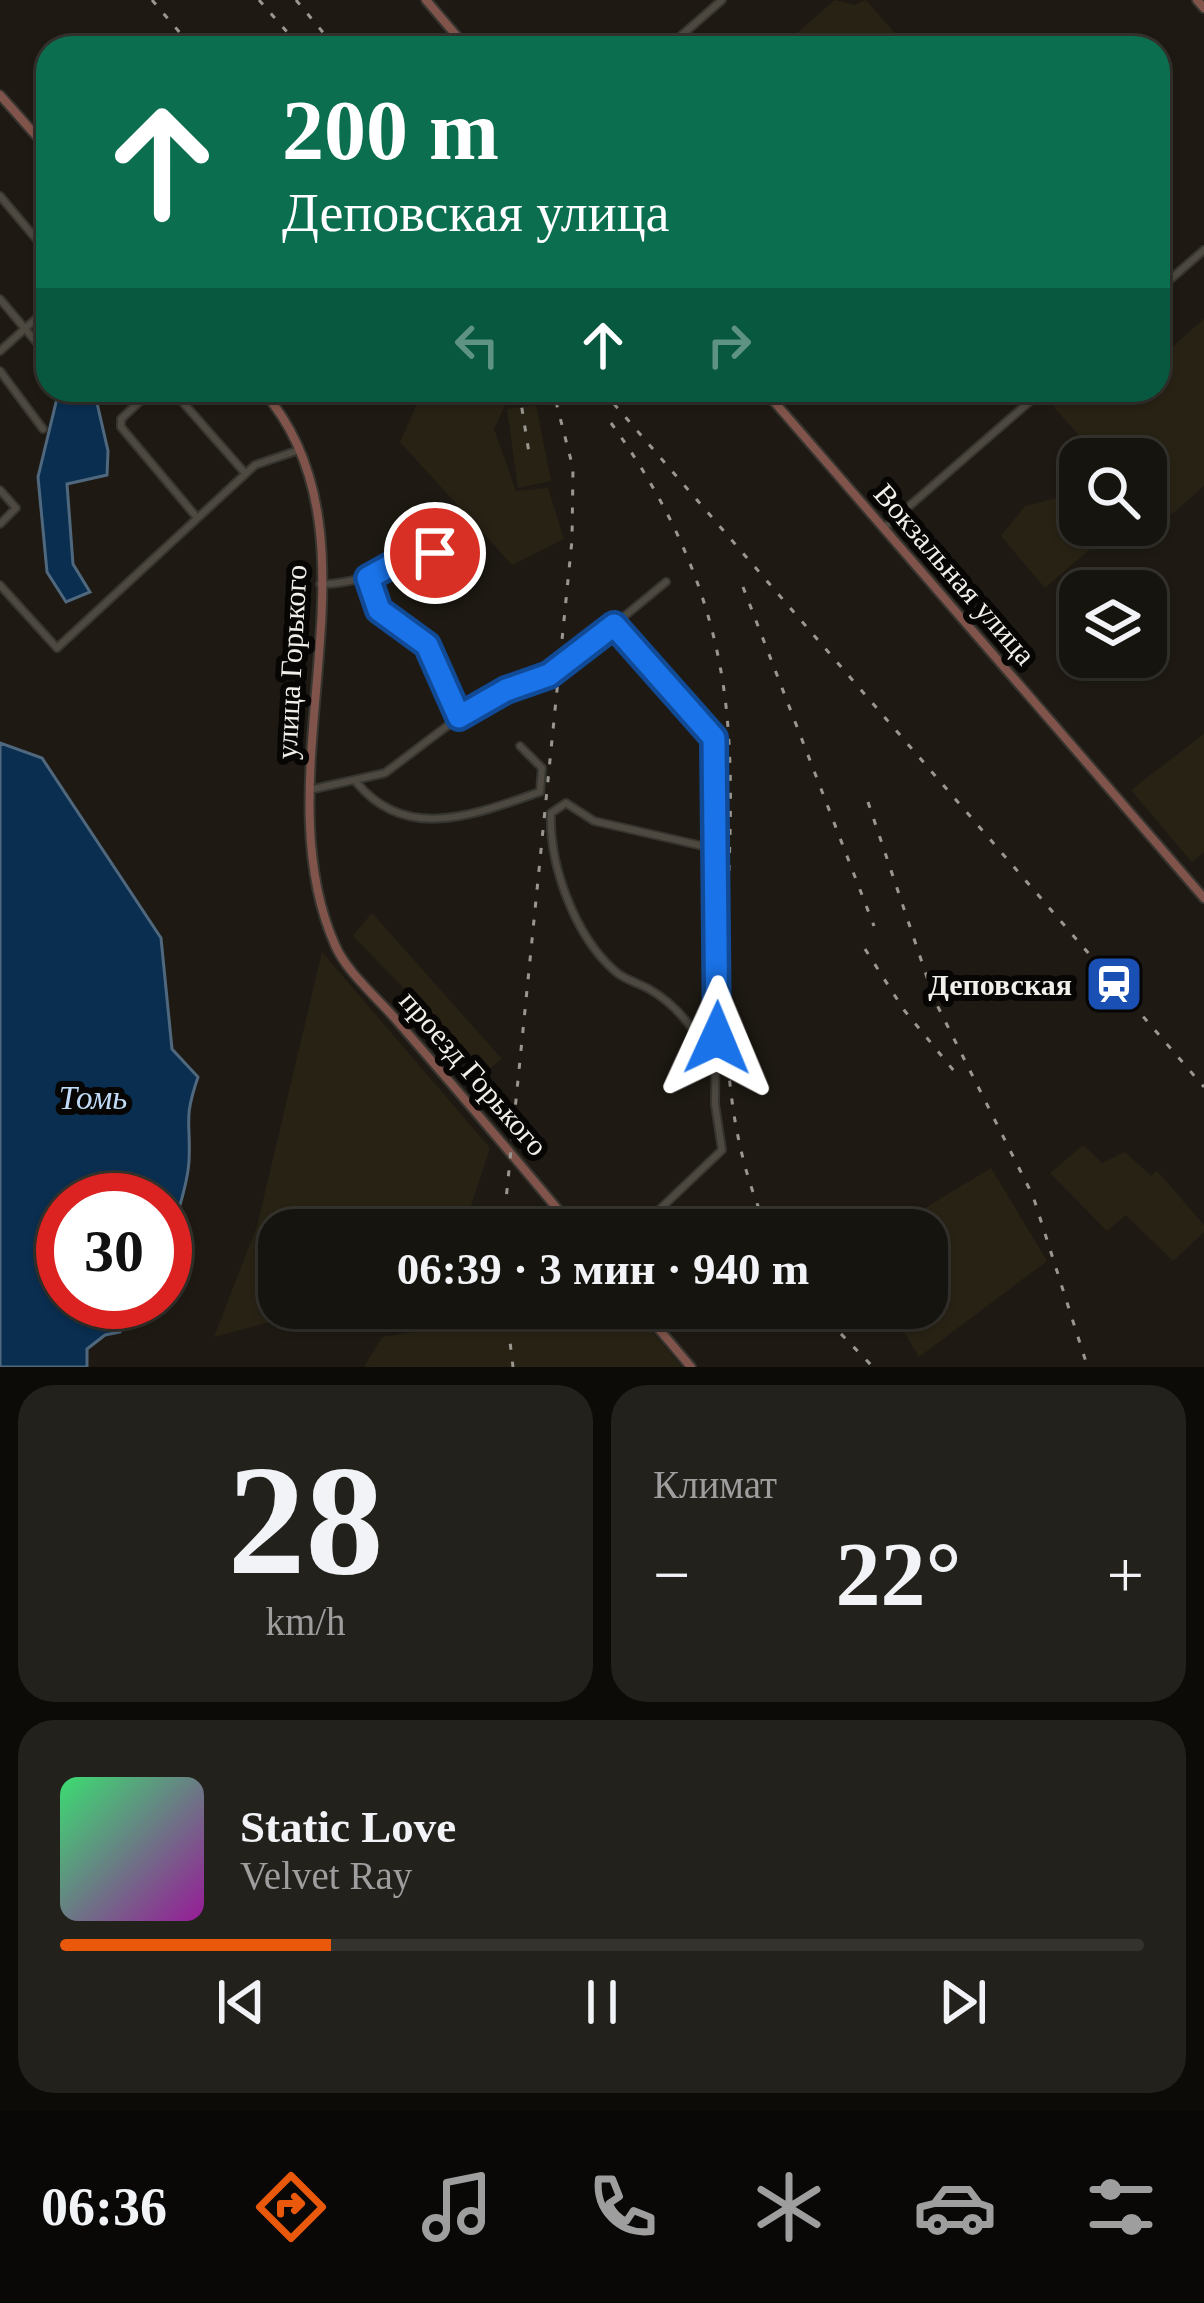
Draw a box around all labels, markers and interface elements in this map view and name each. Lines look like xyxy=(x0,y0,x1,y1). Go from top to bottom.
icon: ahead xyxy=(84,84,240,240)
text: 200 m xyxy=(282,84,499,177)
text: Деповская улица xyxy=(282,183,670,243)
icon: left xyxy=(444,312,510,378)
icon: ahead xyxy=(570,312,636,378)
icon: right xyxy=(696,312,762,378)
map controls xyxy=(1059,438,1167,678)
button: search xyxy=(1059,438,1167,546)
street label: Вокзальная улица xyxy=(868,477,1042,671)
pin xyxy=(384,502,486,604)
icon: arrive xyxy=(402,520,468,586)
street label: улица Горького xyxy=(269,564,313,760)
button: layers xyxy=(1059,570,1167,678)
station icon: Деповская xyxy=(1083,953,1145,1015)
place label: Деповская xyxy=(928,968,1072,1001)
position arrow xyxy=(654,975,780,1101)
street label: проезд Горького xyxy=(394,984,554,1162)
water label: Томь xyxy=(59,1080,127,1116)
speed limit sign: 30 xyxy=(36,1173,192,1329)
text: 06:39 · 3 мин · 940 m xyxy=(397,1244,809,1294)
text: 28 xyxy=(228,1434,384,1607)
text: Климат xyxy=(653,1463,777,1506)
text: 22° xyxy=(836,1525,962,1624)
text: − xyxy=(653,1538,690,1611)
text: + xyxy=(1107,1538,1144,1611)
text: km/h xyxy=(265,1600,346,1643)
text: Static Love xyxy=(240,1802,456,1852)
text: Velvet Ray xyxy=(240,1854,412,1897)
icon: previous xyxy=(208,1969,274,2035)
icon: pause xyxy=(569,1969,635,2035)
icon: next xyxy=(930,1969,996,2035)
icon: directions xyxy=(249,2165,333,2249)
icon: music xyxy=(415,2165,499,2249)
icon: phone xyxy=(581,2165,665,2249)
icon: climate xyxy=(747,2165,831,2249)
icon: car xyxy=(913,2165,997,2249)
icon: filters xyxy=(1079,2165,1163,2249)
text: 06:36 xyxy=(41,2177,167,2237)

